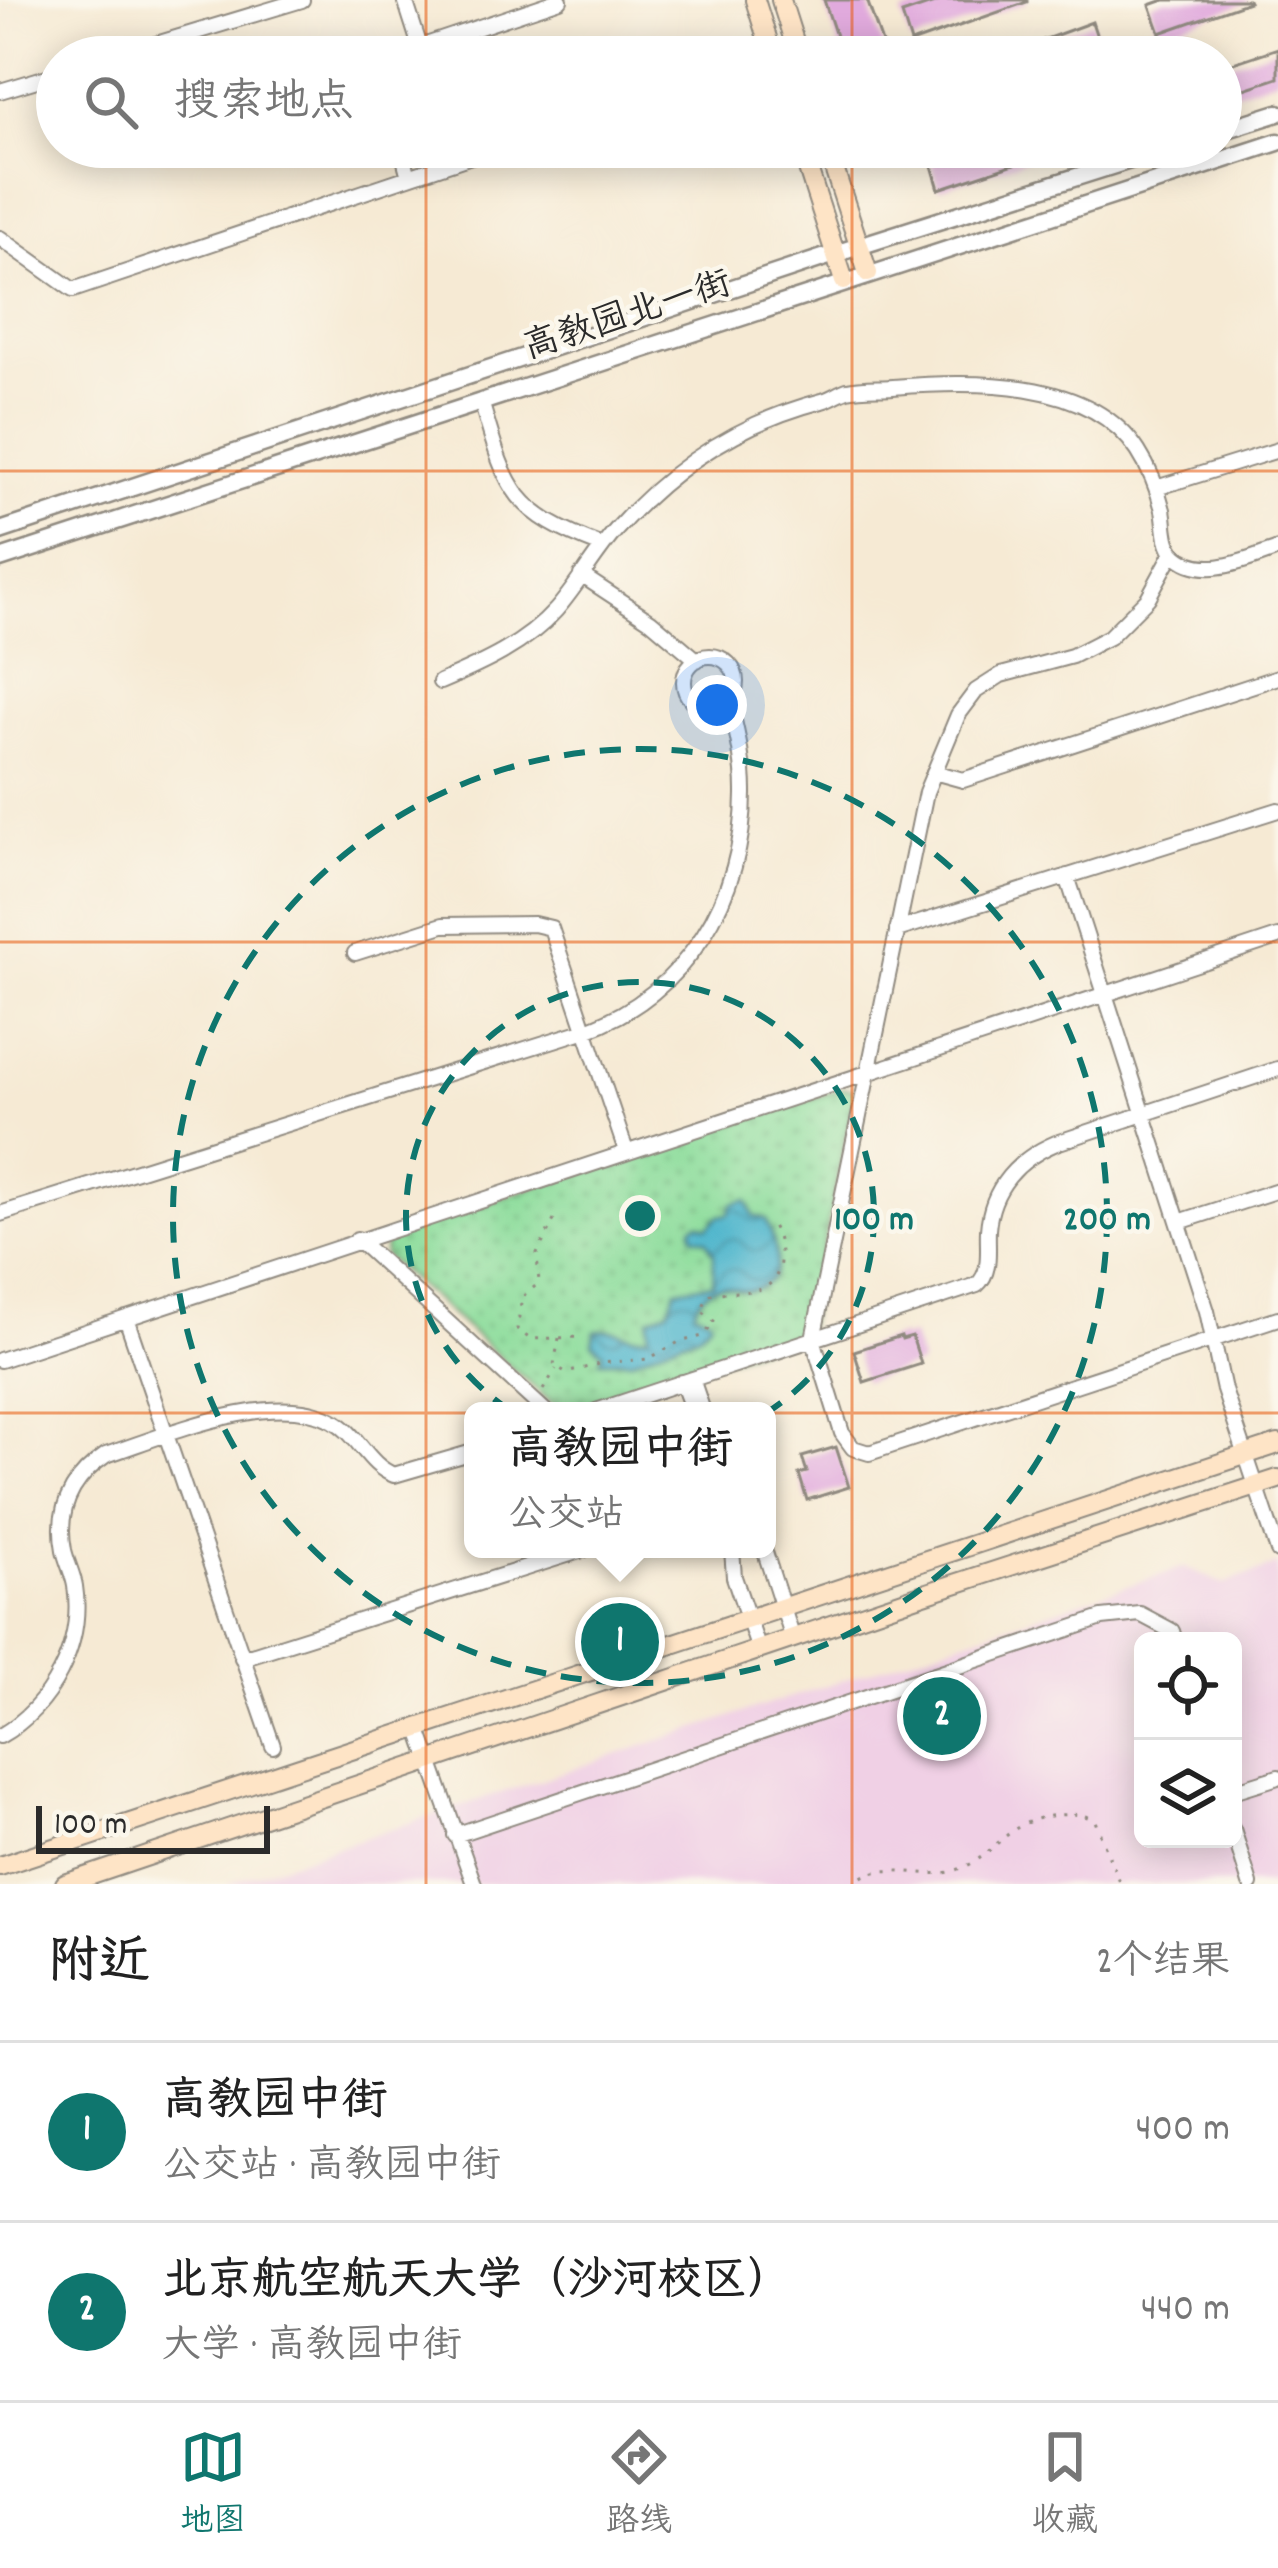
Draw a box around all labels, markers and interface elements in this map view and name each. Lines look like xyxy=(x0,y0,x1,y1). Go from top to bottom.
search box xyxy=(36,36,1242,168)
icon: search xyxy=(78,69,144,135)
text: 搜索地点 xyxy=(174,73,354,137)
street label: 高教园北一街 xyxy=(517,260,739,376)
your location xyxy=(687,675,747,735)
centre of rings xyxy=(619,1195,661,1237)
text: 100 m xyxy=(834,1196,914,1248)
text: 200 m xyxy=(1063,1196,1151,1248)
popup xyxy=(464,1402,776,1558)
text: 高教园中街 xyxy=(507,1421,733,1485)
text: 公交站 xyxy=(507,1490,625,1545)
pin: 1 xyxy=(581,1597,659,1687)
map controls xyxy=(1134,1632,1242,1848)
button: locate xyxy=(1134,1632,1242,1740)
pin: 2 xyxy=(903,1671,981,1761)
button: layers xyxy=(1134,1740,1242,1848)
scale bar xyxy=(36,1800,270,1853)
text: 100 m xyxy=(54,1803,127,1850)
text: 附近 xyxy=(48,1930,150,2002)
text: 2个结果 xyxy=(1096,1937,1230,1992)
text: 高教园中街 xyxy=(162,2072,387,2136)
text: 1 xyxy=(83,2104,91,2159)
text: 400 m xyxy=(1136,2104,1230,2159)
text: 公交站 · 高教园中街 xyxy=(162,2141,501,2196)
text: 北京航空航天大学（沙河校区） xyxy=(162,2252,792,2316)
text: 2 xyxy=(78,2284,96,2339)
text: 440 m xyxy=(1141,2284,1230,2339)
text: 大学 · 高教园中街 xyxy=(162,2321,462,2376)
tab: 地图 xyxy=(180,2424,246,2547)
tab: 路线 xyxy=(606,2424,672,2547)
tab: 收藏 xyxy=(1032,2424,1098,2547)

